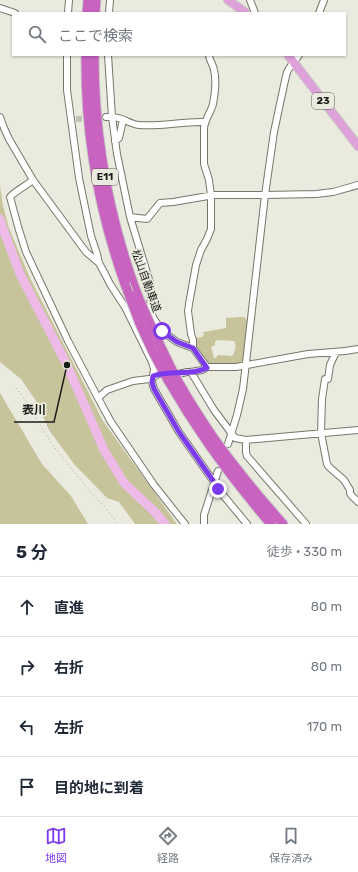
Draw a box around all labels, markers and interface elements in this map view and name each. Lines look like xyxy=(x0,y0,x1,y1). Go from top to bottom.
search box xyxy=(12,12,346,56)
icon: search xyxy=(26,23,48,45)
text: ここで検索 xyxy=(58,27,133,45)
road number: 23 xyxy=(312,93,334,109)
road number: E11 xyxy=(92,169,118,185)
street label: 松山自動車道 xyxy=(129,248,163,314)
route start xyxy=(153,322,171,340)
callout: 表川 xyxy=(14,398,54,422)
text: 表川 xyxy=(22,403,46,417)
route end xyxy=(209,480,227,498)
text: 5 分 xyxy=(16,542,48,562)
text: 徒歩 · 330 m xyxy=(267,544,342,559)
icon: ahead xyxy=(16,596,38,618)
text: 直進 xyxy=(54,599,84,617)
text: 80 m xyxy=(311,599,342,614)
icon: right xyxy=(16,656,38,678)
text: 右折 xyxy=(54,659,84,677)
text: 80 m xyxy=(311,659,342,674)
icon: left xyxy=(16,716,38,738)
text: 左折 xyxy=(54,719,84,737)
text: 170 m xyxy=(307,719,342,734)
icon: arrive xyxy=(16,776,38,798)
text: 目的地に到着 xyxy=(54,779,144,797)
tab: 地図 xyxy=(45,825,67,865)
tab: 経路 xyxy=(157,825,179,865)
tab: 保存済み xyxy=(269,825,313,865)

